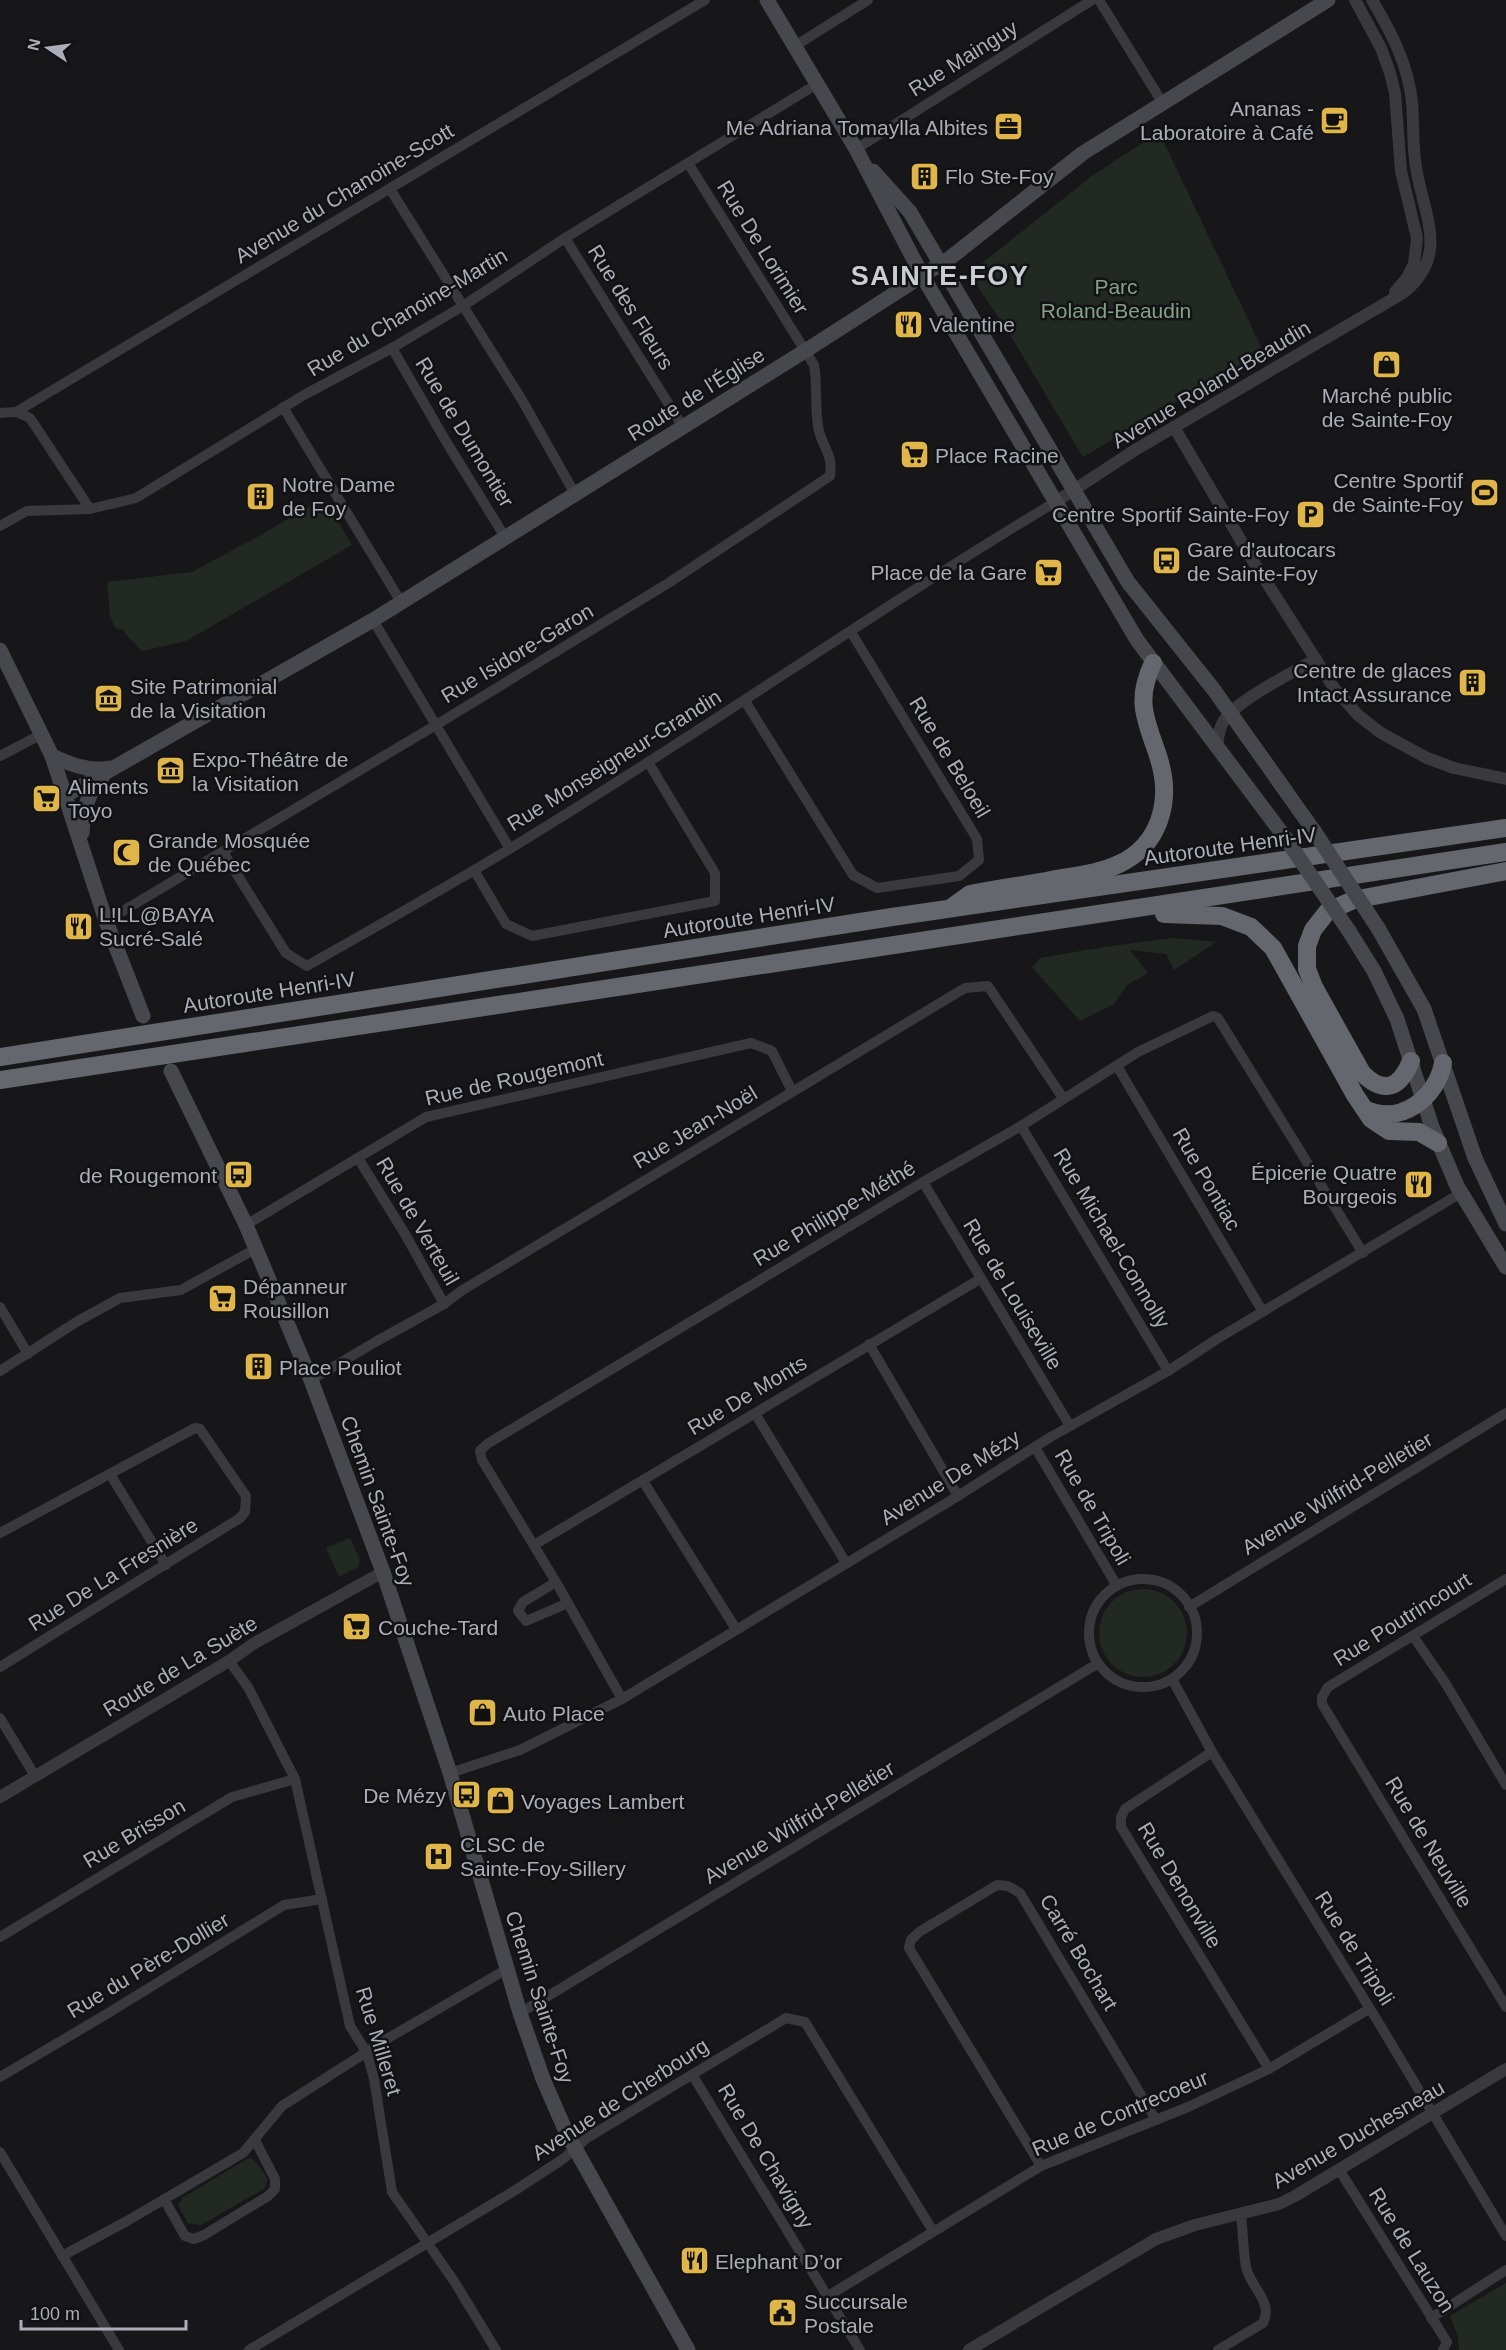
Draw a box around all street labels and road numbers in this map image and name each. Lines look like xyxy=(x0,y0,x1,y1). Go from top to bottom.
street label: Rue Mainguy xyxy=(904,15,1022,101)
street label: Avenue du Chanoine-Scott xyxy=(231,119,457,267)
street label: Rue De Lorimier xyxy=(713,176,813,318)
street label: Rue des Fleurs xyxy=(584,241,678,373)
street label: Rue du Chanoine-Martin xyxy=(303,243,511,381)
street label: Avenue Roland-Beaudin xyxy=(1108,316,1314,452)
street label: Route de l'Église xyxy=(623,343,769,445)
street label: Rue de Dumontier xyxy=(411,353,519,511)
street label: Rue Isidore-Garon xyxy=(437,599,597,707)
street label: Rue Monseigneur-Grandin xyxy=(503,685,725,835)
street label: Rue de Beloeil xyxy=(905,693,995,821)
street label: Autoroute Henri-IV xyxy=(1142,823,1318,869)
street label: Autoroute Henri-IV xyxy=(661,892,837,942)
street label: Autoroute Henri-IV xyxy=(181,967,357,1017)
street label: Rue de Rougemont xyxy=(423,1046,605,1110)
street label: Rue Jean-Noël xyxy=(629,1081,761,1173)
street label: Rue Pontiac xyxy=(1168,1124,1246,1234)
street label: Rue Michael-Connolly xyxy=(1049,1144,1175,1332)
street label: Rue de Verteuil xyxy=(372,1153,464,1289)
street label: Rue Philippe-Méthé xyxy=(749,1156,919,1270)
street label: Rue de Louiseville xyxy=(959,1215,1067,1373)
street label: Rue De Monts xyxy=(684,1351,810,1439)
street label: Chemin Sainte-Foy xyxy=(336,1413,420,1590)
street label: Avenue De Mézy xyxy=(876,1425,1024,1529)
street label: Avenue Wilfrid-Pelletier xyxy=(1238,1427,1436,1559)
street label: Rue de Tripoli xyxy=(1051,1445,1135,1569)
street label: Rue De La Fresnière xyxy=(24,1513,202,1635)
street label: Rue Poutrincourt xyxy=(1329,1567,1475,1671)
street label: Route de La Suète xyxy=(99,1611,261,1721)
street label: Avenue Wilfrid-Pelletier xyxy=(700,1756,898,1888)
street label: Rue de Neuville xyxy=(1381,1773,1477,1911)
street label: Rue Brisson xyxy=(79,1794,189,1872)
street label: Rue Denonville xyxy=(1133,1818,1227,1952)
street label: Rue de Tripoli xyxy=(1311,1887,1399,2009)
street label: Carré Bochart xyxy=(1035,1890,1123,2014)
street label: Rue du Père-Dollier xyxy=(63,1908,233,2022)
street label: Chemin Sainte-Foy xyxy=(501,1908,579,2086)
street label: Rue Milleret xyxy=(352,1984,406,2098)
street label: Avenue de Cherbourg xyxy=(528,2034,712,2164)
street label: Rue de Contrecoeur xyxy=(1028,2065,1212,2161)
street label: Avenue Duchesneau xyxy=(1268,2075,1448,2193)
street label: Rue De Chavigny xyxy=(714,2080,818,2233)
street label: Rue de Lauzon xyxy=(1365,2184,1459,2316)

